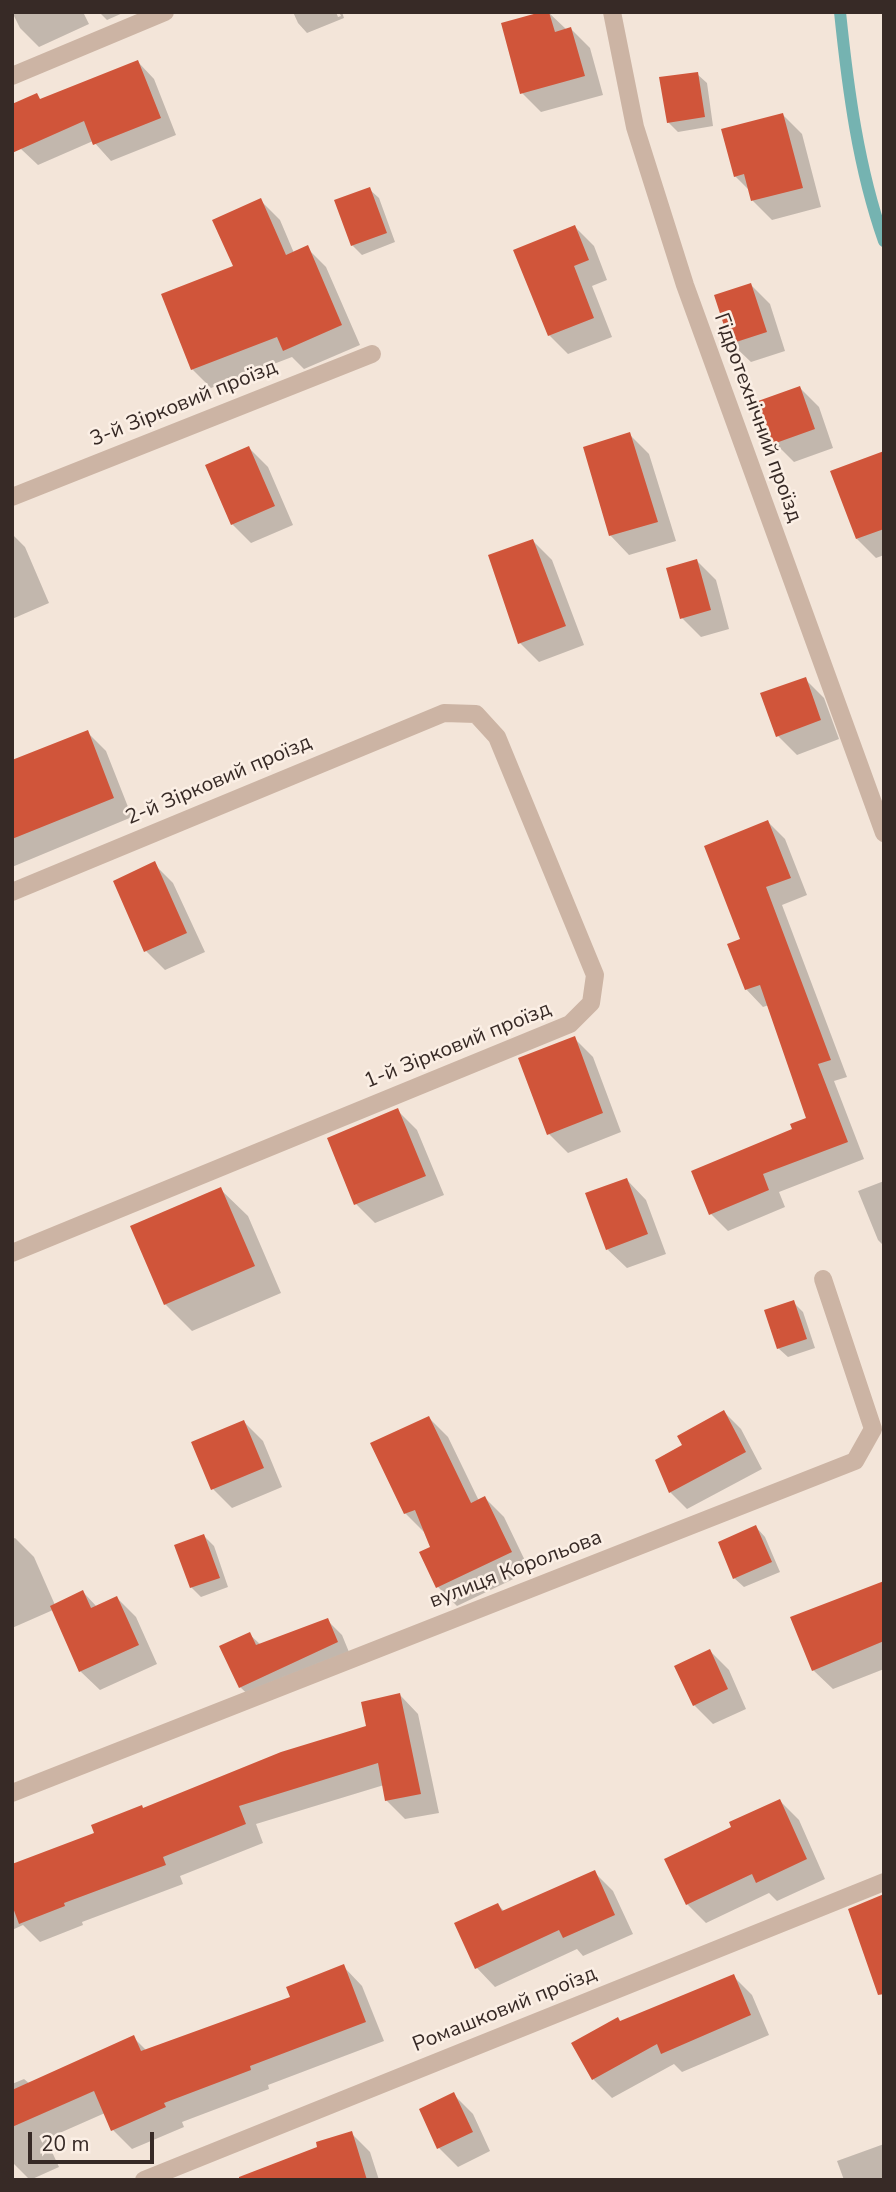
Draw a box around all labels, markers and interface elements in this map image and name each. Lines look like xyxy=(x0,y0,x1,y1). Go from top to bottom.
street label: Гідротехнічний проїзд xyxy=(707,310,807,526)
street label: 3-й Зірковий проїзд xyxy=(87,355,281,453)
street label: 2-й Зірковий проїзд xyxy=(122,730,316,832)
street label: 1-й Зірковий проїзд xyxy=(361,997,555,1095)
street label: вулиця Корольова xyxy=(426,1525,606,1615)
street label: Ромашковий проїзд xyxy=(409,1962,601,2058)
scale bar xyxy=(32,2118,158,2162)
text: 20 m xyxy=(41,2130,90,2158)

